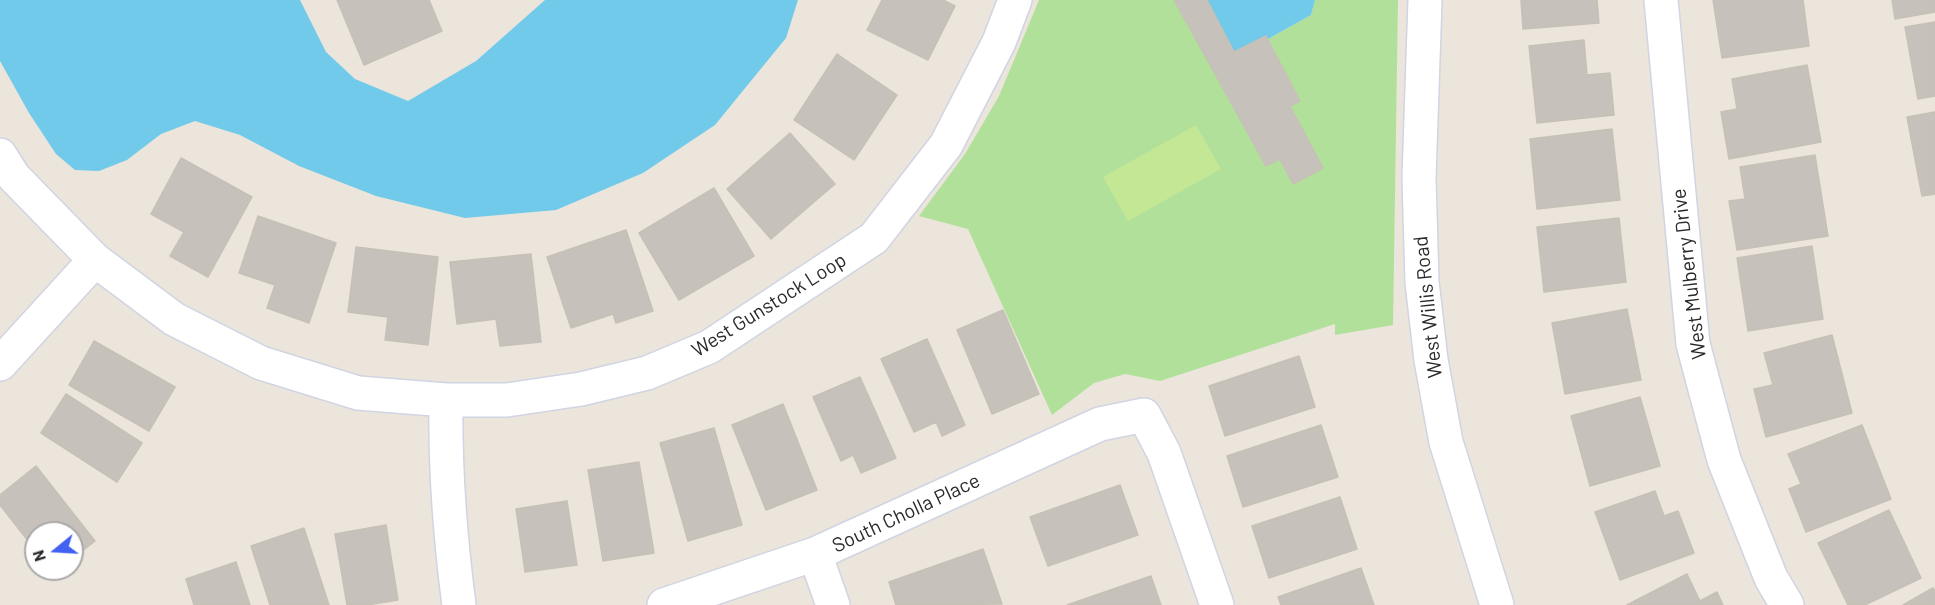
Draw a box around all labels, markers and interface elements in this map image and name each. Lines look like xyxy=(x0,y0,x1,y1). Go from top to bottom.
street label: West Mulberry Drive xyxy=(1667,187,1711,361)
street label: West Willis Road xyxy=(1409,235,1447,379)
street label: West Gunstock Loop xyxy=(687,248,851,362)
street label: South Cholla Place xyxy=(828,468,984,558)
north arrow xyxy=(24,521,84,581)
text: N xyxy=(28,548,49,564)

